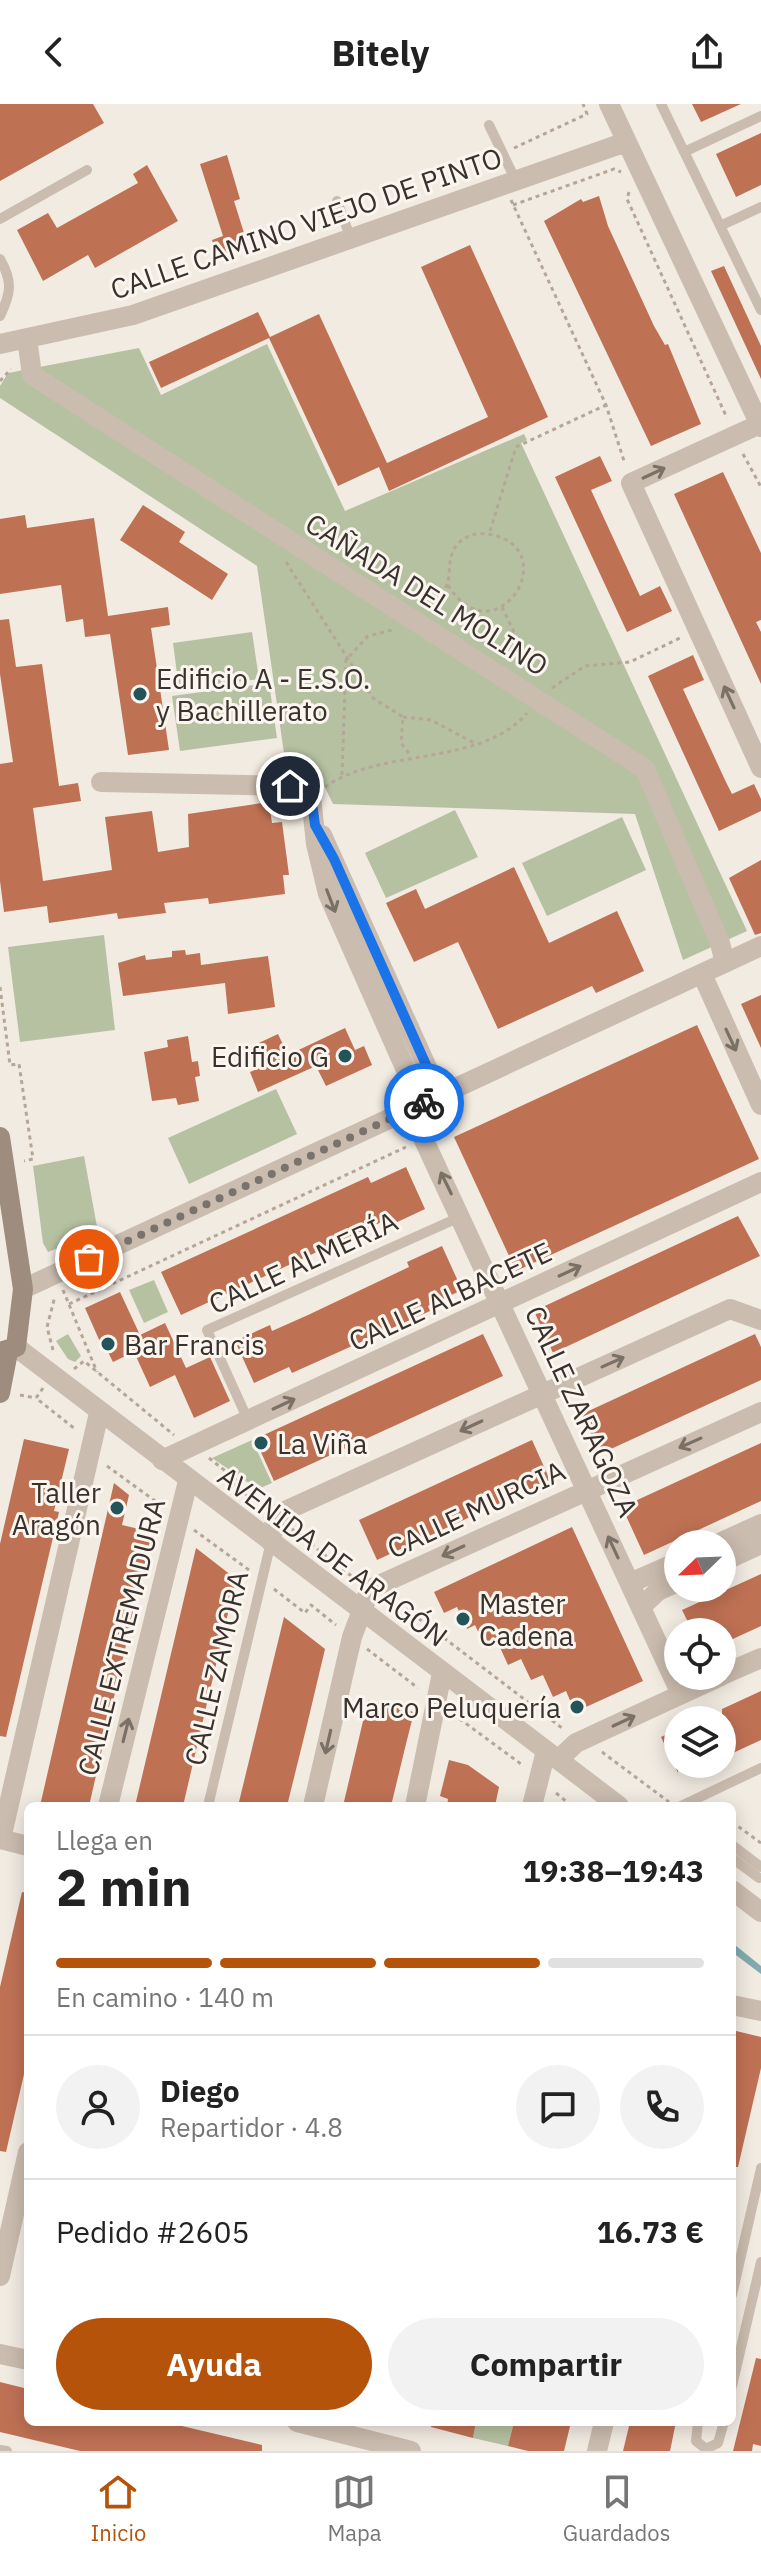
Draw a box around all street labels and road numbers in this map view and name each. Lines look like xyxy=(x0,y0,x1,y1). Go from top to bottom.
street label: CALLE CAMINO VIEJO DE PINTO xyxy=(105,138,507,308)
street label: CAÑADA DEL MOLINO xyxy=(299,504,555,684)
street label: CALLE ALMERÍA xyxy=(203,1202,403,1322)
street label: CALLE ALBACETE xyxy=(343,1233,557,1359)
street label: CALLE ZARAGOZA xyxy=(517,1299,647,1523)
street label: CALLE MURCIA xyxy=(381,1452,571,1566)
street label: AVENIDA DE ARAGÓN xyxy=(211,1457,455,1655)
street label: CALLE EXTREMADURA xyxy=(69,1495,173,1779)
street label: CALLE ZAMORA xyxy=(176,1567,256,1769)

